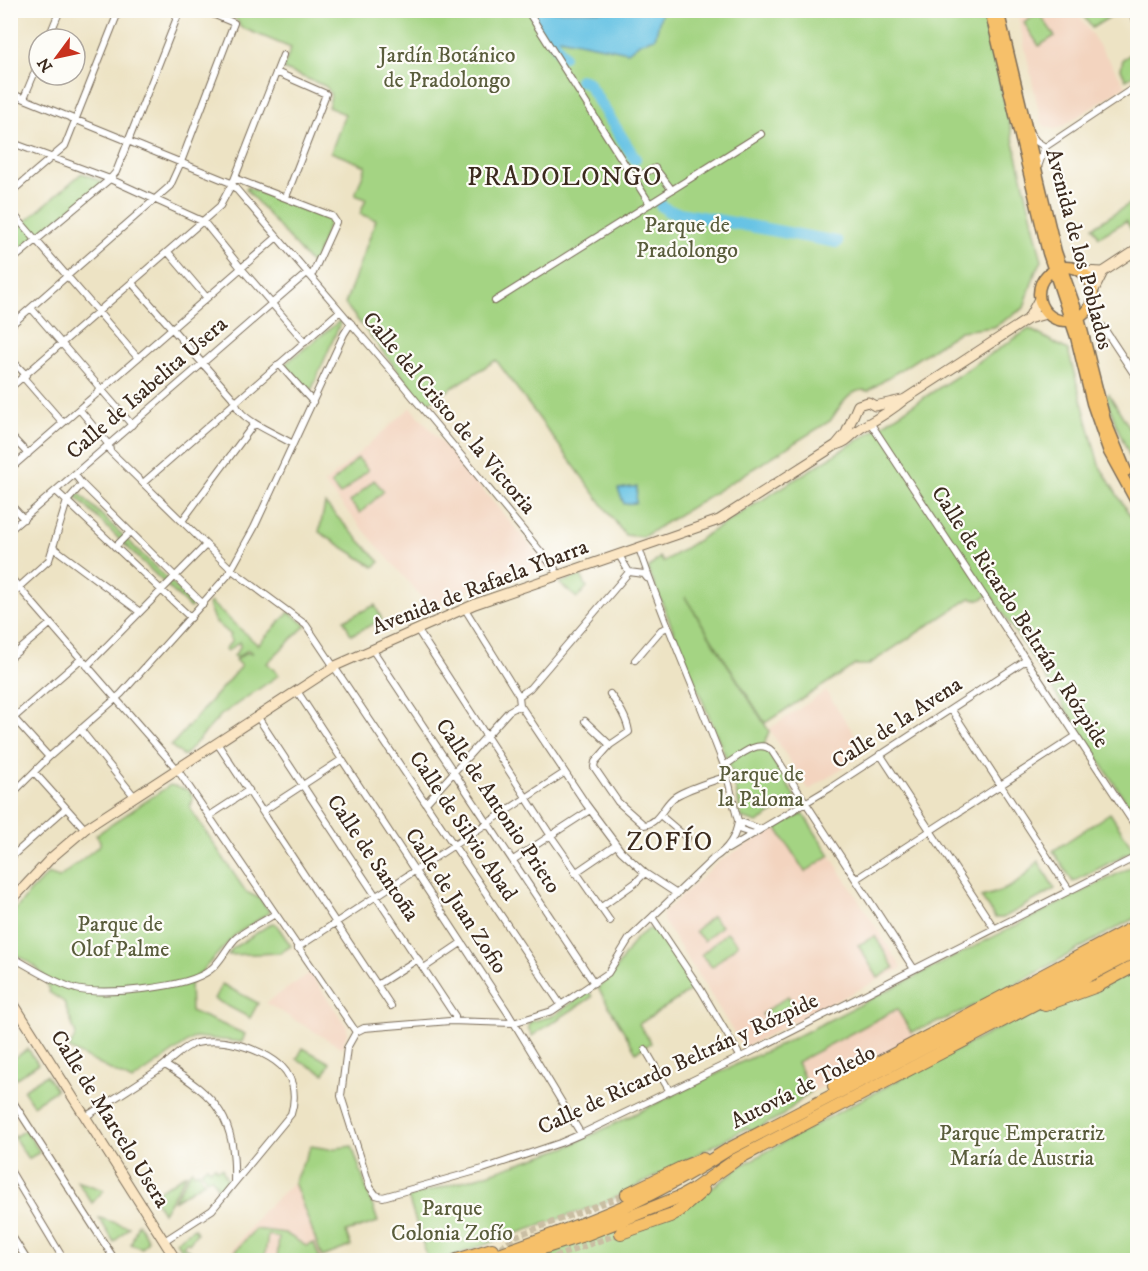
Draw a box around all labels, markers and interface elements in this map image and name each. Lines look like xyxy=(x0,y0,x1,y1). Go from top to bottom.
north arrow xyxy=(27,27,87,87)
park label: Jardín Botánico de Pradolongo xyxy=(377,42,516,94)
text: N xyxy=(33,54,57,76)
street label: Avenida de los Poblados xyxy=(1039,146,1119,352)
district label: PRADOLONGO xyxy=(467,161,663,194)
park label: Parque de Pradolongo xyxy=(636,212,738,264)
street label: Calle del Cristo de la Victoria xyxy=(356,306,542,520)
street label: Calle de Isabelita Usera xyxy=(61,310,234,465)
street label: Calle de Ricardo Beltrán y Rózpide xyxy=(925,481,1115,753)
street label: Avenida de Rafaela Ybarra xyxy=(368,533,593,641)
street label: Calle de la Avena xyxy=(827,671,968,775)
street label: Calle de Antonio Prieto xyxy=(430,713,566,899)
street label: Calle de Silvio Abad xyxy=(403,746,523,906)
park label: Parque de la Paloma xyxy=(718,761,805,813)
street label: Calle de Santoña xyxy=(321,790,426,927)
street label: Calle de Juan Zofio xyxy=(399,823,513,979)
district label: ZOFÍO xyxy=(626,825,714,859)
park label: Parque de Olof Palme xyxy=(71,911,169,963)
street label: Calle de Ricardo Beltrán y Rózpide xyxy=(533,987,823,1141)
street label: Calle de Marcelo Usera xyxy=(44,1025,176,1213)
street label: Autovía de Toledo xyxy=(726,1039,880,1135)
park label: Parque Emperatriz María de Austria xyxy=(939,1120,1105,1172)
park label: Parque Colonia Zofío xyxy=(391,1195,513,1247)

